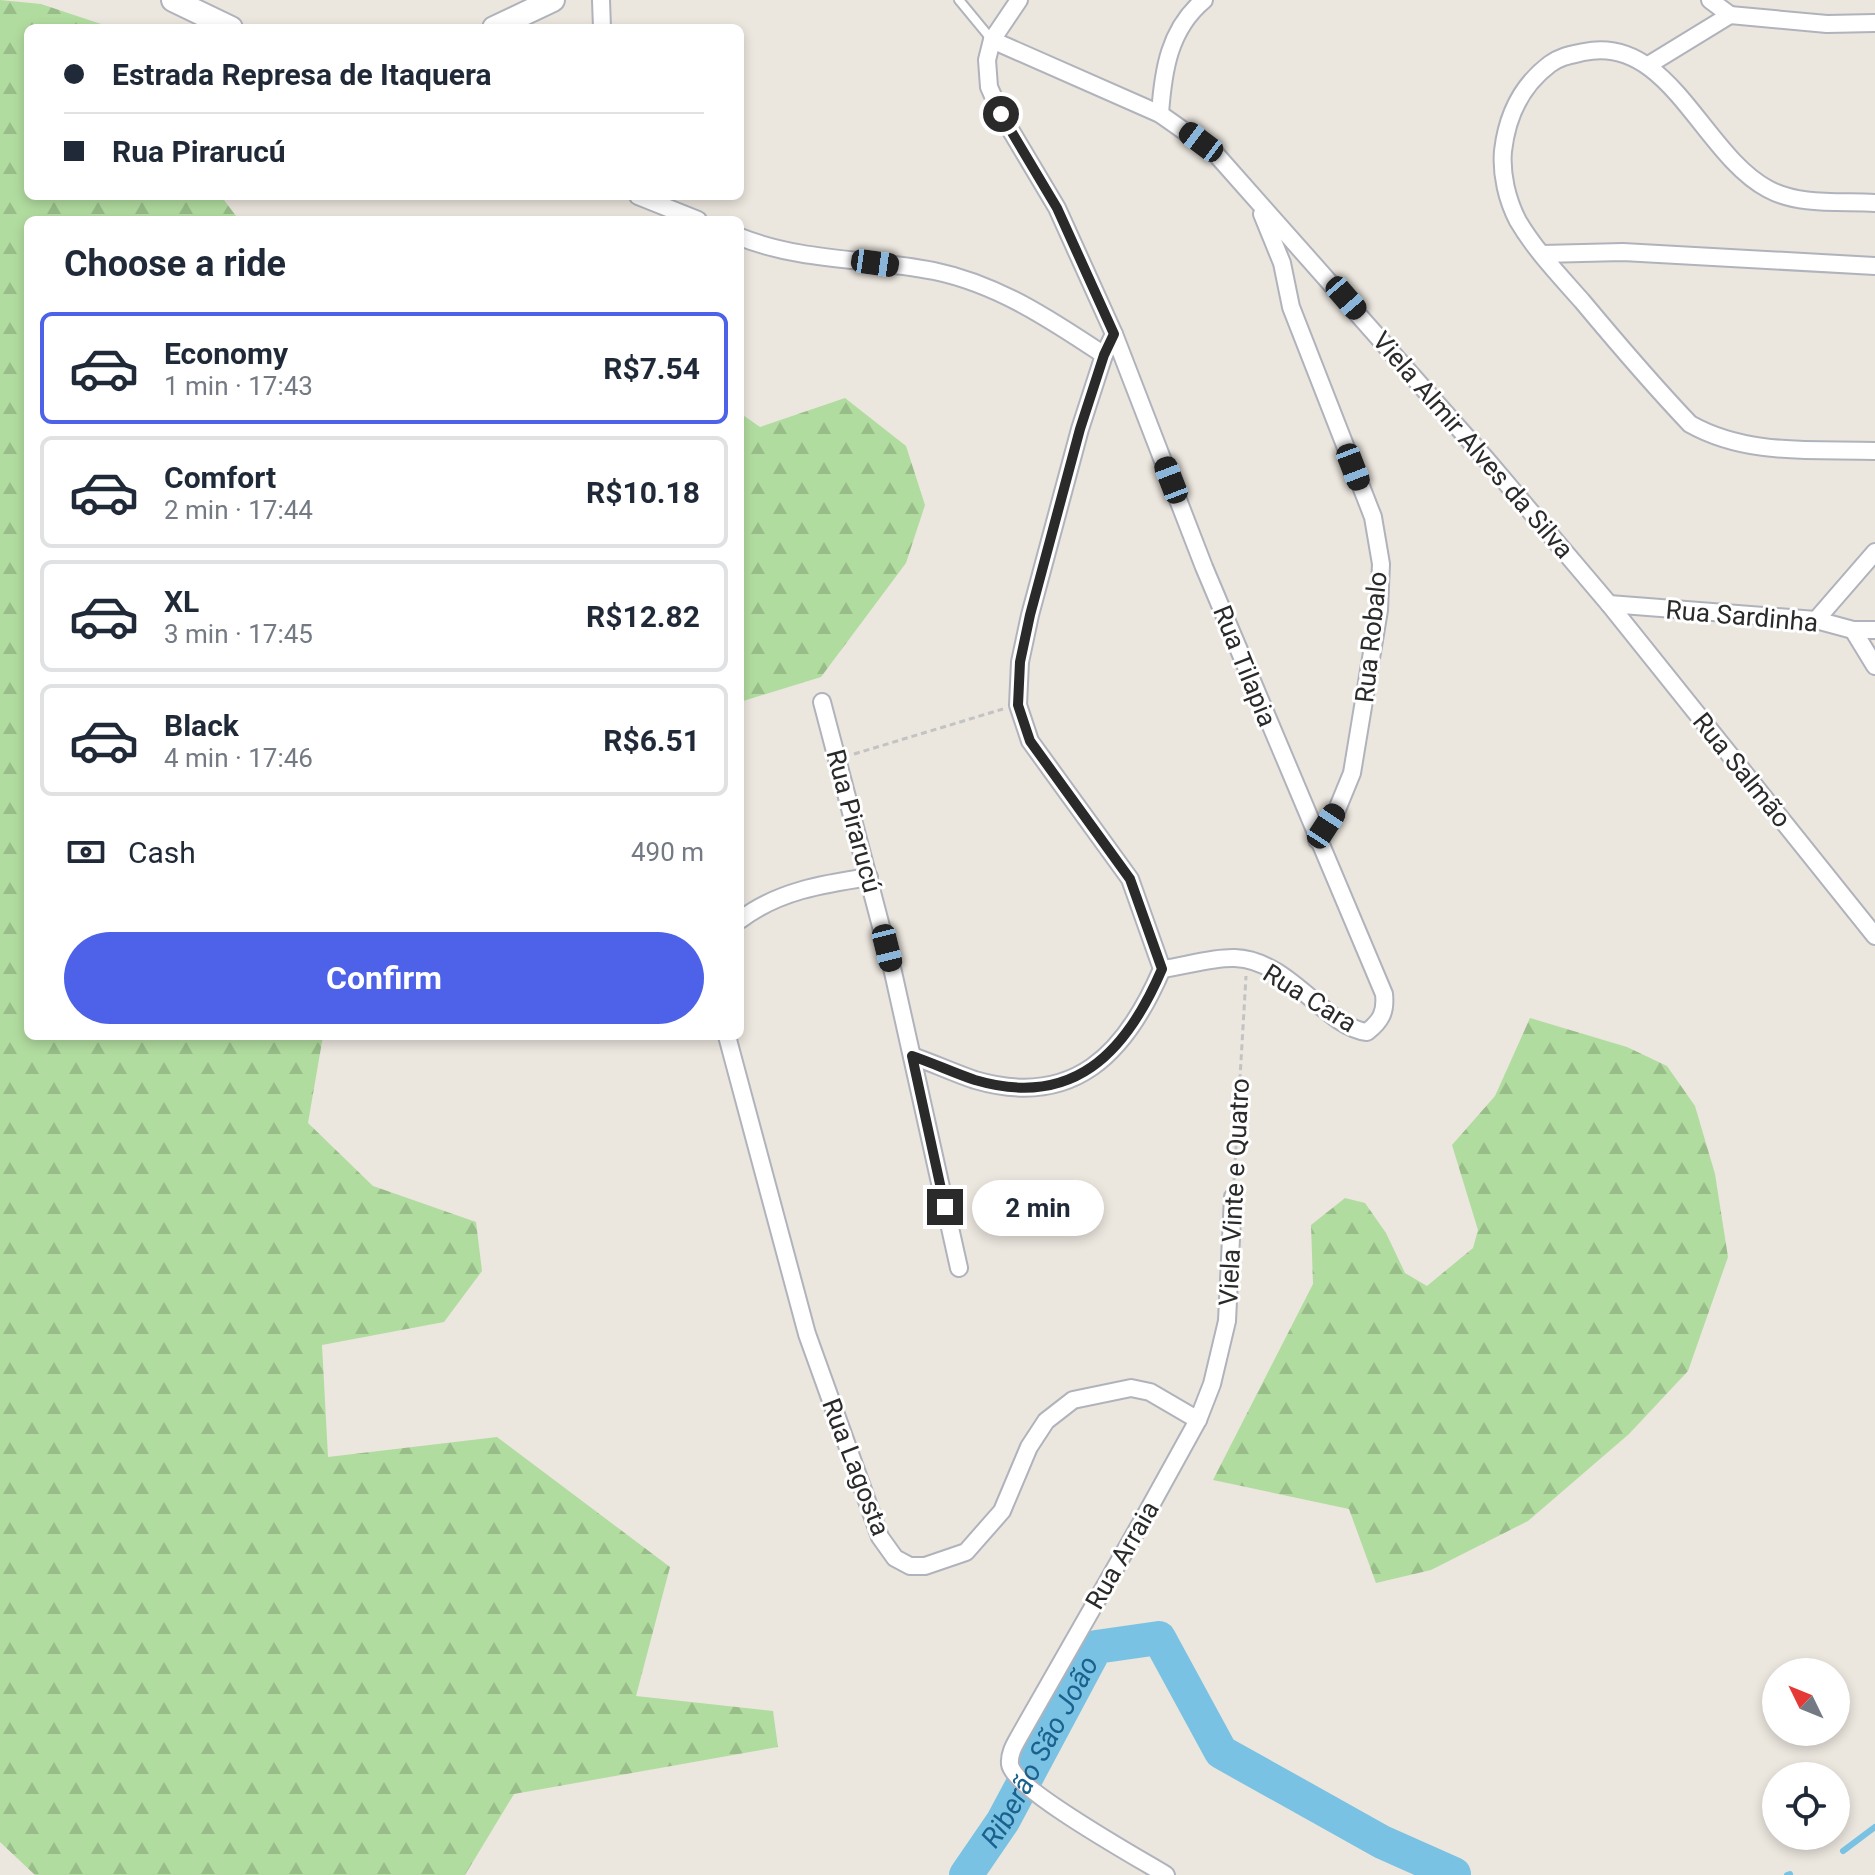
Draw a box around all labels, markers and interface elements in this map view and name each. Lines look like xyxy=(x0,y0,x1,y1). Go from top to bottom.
text: Estrada Represa de Itaquera xyxy=(112,57,492,92)
route start xyxy=(983,96,1019,132)
car xyxy=(1175,118,1227,166)
text: Rua Pirarucú xyxy=(112,134,286,169)
text: Choose a ride xyxy=(64,243,286,285)
car xyxy=(850,248,900,278)
car xyxy=(1321,272,1371,324)
street label: Viela Almir Alves da Silva xyxy=(1366,326,1580,564)
icon: car xyxy=(68,332,140,404)
text: Economy xyxy=(164,336,288,371)
text: R$7.54 xyxy=(603,351,700,386)
text: 1 min · 17:43 xyxy=(164,371,313,401)
car xyxy=(1333,440,1373,494)
car xyxy=(1151,453,1191,507)
icon: car xyxy=(68,456,140,528)
text: Comfort xyxy=(164,460,276,495)
text: R$10.18 xyxy=(586,475,700,510)
text: 2 min · 17:44 xyxy=(164,495,313,525)
street label: Rua Robalo xyxy=(1349,570,1393,704)
icon: car xyxy=(68,580,140,652)
text: XL xyxy=(164,584,199,619)
street label: Rua Sardinha xyxy=(1665,594,1819,638)
text: R$12.82 xyxy=(586,599,700,634)
street label: Rua Tilapia xyxy=(1207,601,1283,731)
text: 3 min · 17:45 xyxy=(164,619,313,649)
icon: car xyxy=(68,704,140,776)
street label: Rua Salmão xyxy=(1687,707,1797,833)
text: Black xyxy=(164,708,239,743)
text: R$6.51 xyxy=(603,723,700,758)
text: 4 min · 17:46 xyxy=(164,743,313,773)
street label: Rua Pirarucú xyxy=(820,746,888,896)
car xyxy=(1303,799,1349,853)
icon: cash xyxy=(64,830,108,874)
text: Cash xyxy=(128,835,196,870)
text: 490 m xyxy=(631,837,704,867)
car xyxy=(870,922,904,974)
button: Confirm xyxy=(64,932,704,1024)
street label: Rua Cara xyxy=(1258,958,1362,1038)
street label: Viela Vinte e Quatro xyxy=(1213,1077,1255,1307)
callout: 2 min xyxy=(973,1179,1105,1235)
route end xyxy=(927,1189,963,1225)
text: 2 min xyxy=(1005,1193,1071,1223)
street label: Rua Lagosta xyxy=(816,1394,896,1540)
street label: Rua Arraia xyxy=(1079,1496,1165,1614)
water label: Riberão São João xyxy=(974,1650,1105,1854)
north arrow xyxy=(1762,1658,1850,1746)
map controls xyxy=(1762,1658,1850,1850)
button: locate xyxy=(1762,1762,1850,1850)

